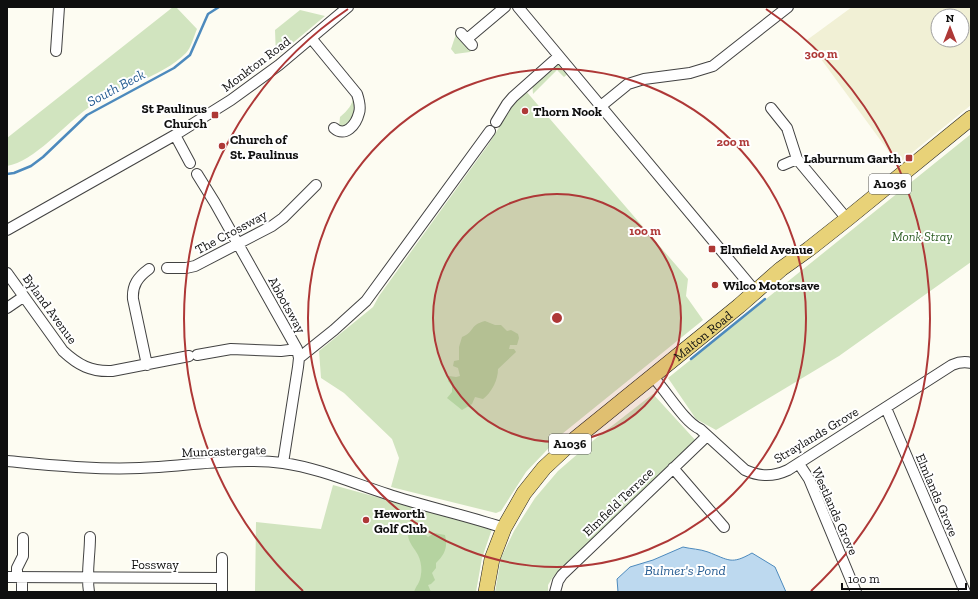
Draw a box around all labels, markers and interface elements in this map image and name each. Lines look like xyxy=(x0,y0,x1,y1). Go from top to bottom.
north arrow xyxy=(930,8,970,48)
text: N xyxy=(946,12,955,25)
street label: Monkton Road xyxy=(219,33,293,95)
text: 300 m xyxy=(805,47,838,61)
water label: South Beck xyxy=(84,66,148,110)
place label: St Paulinus Church xyxy=(141,101,207,131)
place label: Thorn Nook xyxy=(533,104,602,119)
marker: Thorn Nook xyxy=(520,106,530,116)
marker: St Paulinus Church xyxy=(210,110,220,120)
place label: Church of St. Paulinus xyxy=(230,132,299,162)
text: 200 m xyxy=(716,135,750,149)
marker: Church of St. Paulinus xyxy=(217,141,227,151)
place label: Laburnum Garth xyxy=(804,151,901,166)
marker: Laburnum Garth xyxy=(904,153,914,163)
road number: A1036 xyxy=(869,174,911,194)
street label: The Crossway xyxy=(193,207,270,257)
text: 100 m xyxy=(629,224,661,238)
park label: Monk Stray xyxy=(892,229,952,244)
place label: Elmfield Avenue xyxy=(720,242,814,257)
marker: Elmfield Avenue xyxy=(707,244,717,254)
street label: Byland Avenue xyxy=(20,271,80,347)
street label: Abbotsway xyxy=(265,274,309,336)
place label: Wilco Motorsave xyxy=(723,278,820,293)
marker: Wilco Motorsave xyxy=(710,280,720,290)
street label: Malton Road xyxy=(670,307,735,364)
centre of rings xyxy=(550,311,564,325)
street label: Straylands Grove xyxy=(771,404,861,466)
road number: A1036 xyxy=(549,434,591,454)
street label: Muncastergate xyxy=(181,442,267,460)
street label: Elmlands Grove xyxy=(913,451,961,539)
street label: Elmfield Terrace xyxy=(580,465,656,539)
street label: Westlands Grove xyxy=(809,465,861,557)
place label: Heworth Golf Club xyxy=(374,506,427,536)
marker: Heworth Golf Club xyxy=(361,515,371,525)
street label: Fossway xyxy=(131,557,179,572)
water label: Bulmer's Pond xyxy=(644,562,726,579)
scale bar xyxy=(842,565,966,591)
text: 100 m xyxy=(848,572,880,586)

